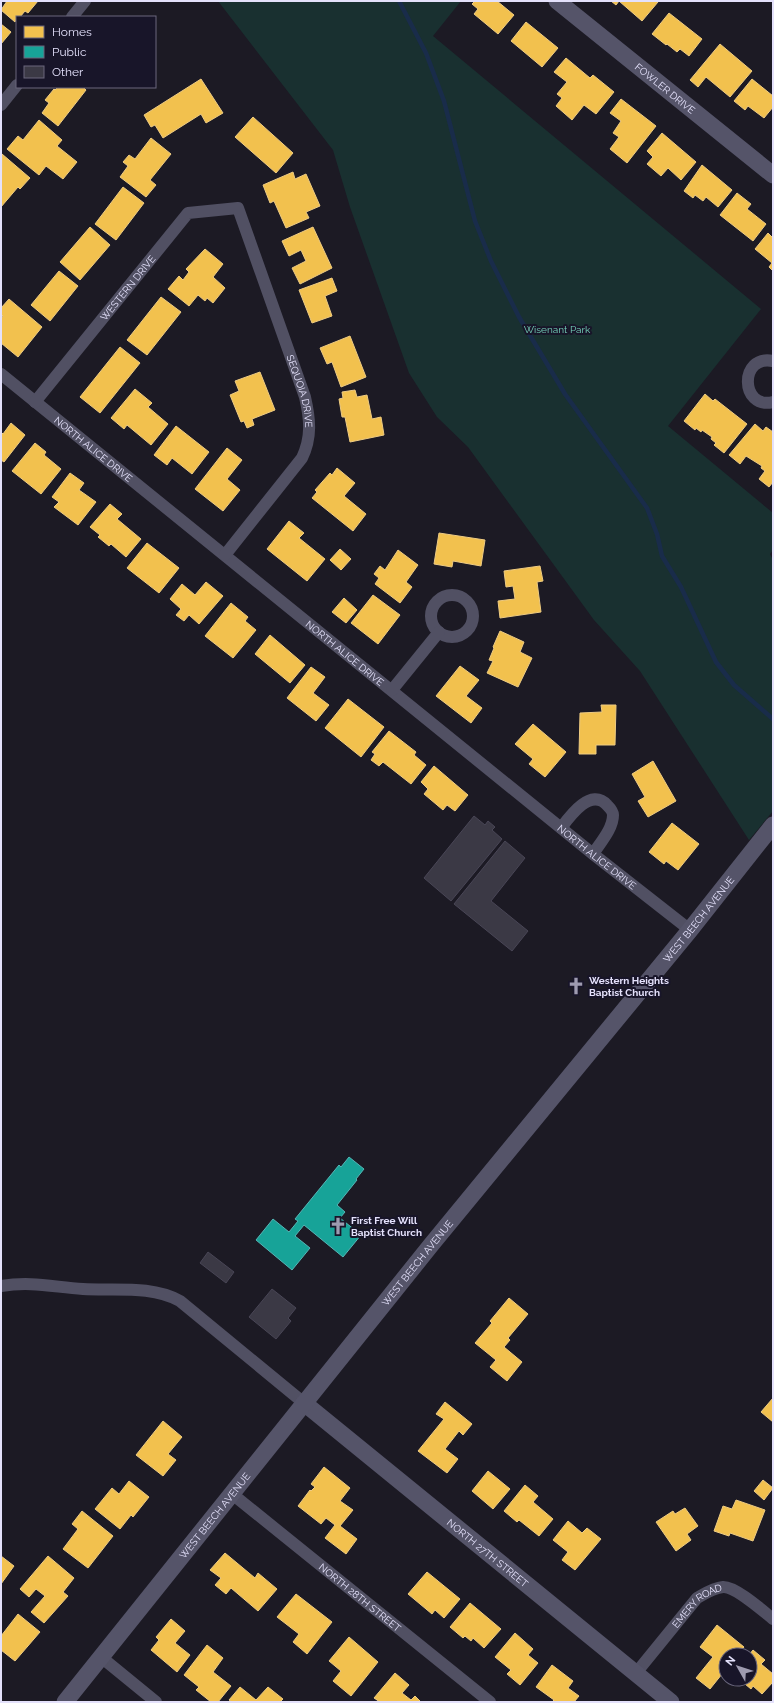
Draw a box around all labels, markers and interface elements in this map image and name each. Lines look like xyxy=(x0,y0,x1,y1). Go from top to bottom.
legend xyxy=(16,16,156,88)
text: Homes xyxy=(52,25,92,39)
text: Public xyxy=(52,45,87,59)
street label: FOWLER DRIVE xyxy=(633,61,697,116)
text: Other xyxy=(52,65,84,79)
street label: WESTERN DRIVE xyxy=(98,253,157,323)
park label: Wisenant Park xyxy=(524,324,591,335)
street label: SEQUOIA DRIVE xyxy=(285,353,315,428)
street label: NORTH ALICE DRIVE xyxy=(52,414,135,484)
street label: NORTH ALICE DRIVE xyxy=(304,618,386,688)
street label: NORTH ALICE DRIVE xyxy=(556,822,638,891)
street label: WEST BEECH AVENUE xyxy=(661,874,736,964)
place label: Western Heights Baptist Church xyxy=(589,975,669,998)
church icon: Western Heights Baptist Church xyxy=(566,976,586,996)
place label: First Free Will Baptist Church xyxy=(351,1215,422,1238)
church icon: First Free Will Baptist Church xyxy=(328,1216,348,1236)
street label: WEST BEECH AVENUE xyxy=(379,1218,455,1308)
street label: WEST BEECH AVENUE xyxy=(177,1470,252,1561)
street label: NORTH 27TH STREET xyxy=(445,1516,530,1589)
street label: NORTH 28TH STREET xyxy=(317,1561,403,1634)
street label: EMERY ROAD xyxy=(670,1582,723,1630)
north arrow xyxy=(718,1647,758,1687)
text: N xyxy=(723,1654,738,1668)

